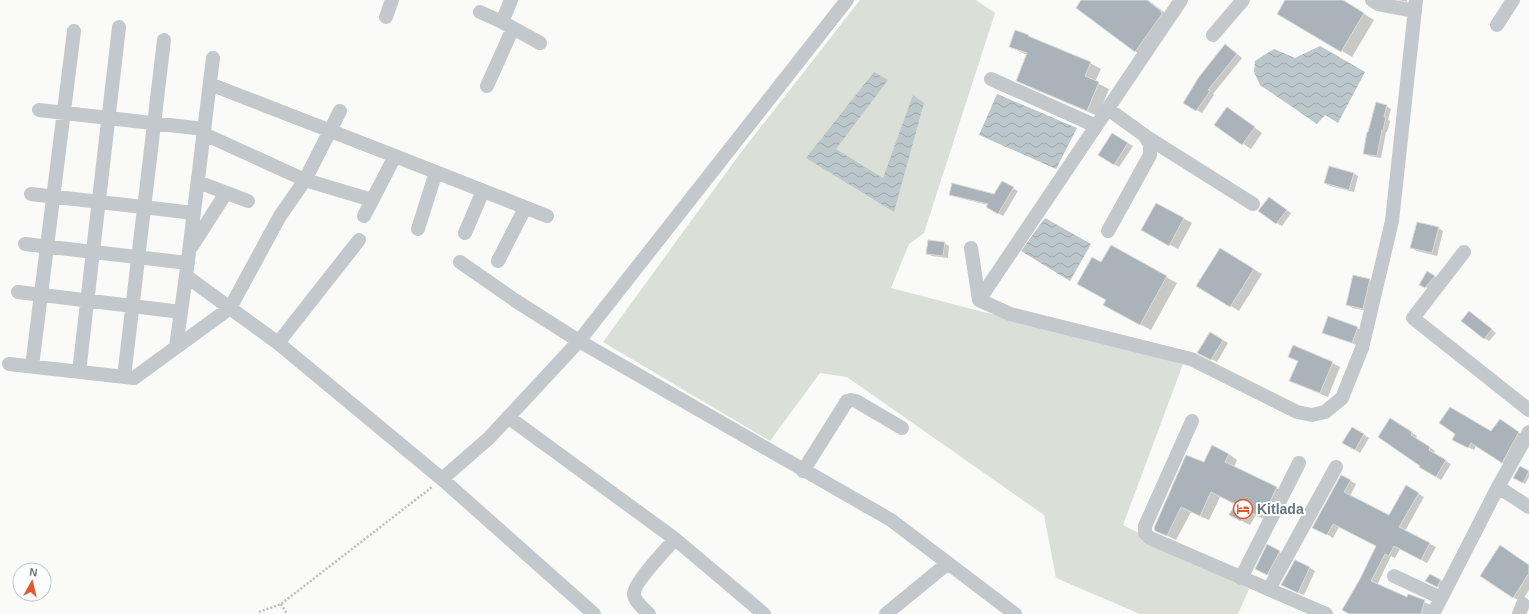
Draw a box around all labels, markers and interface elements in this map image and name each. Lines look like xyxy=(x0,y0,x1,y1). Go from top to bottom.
hotel icon: Kitlada xyxy=(1232,498,1254,520)
place label: Kitlada xyxy=(1257,501,1304,517)
north arrow xyxy=(12,562,52,602)
text: N xyxy=(29,566,38,579)

